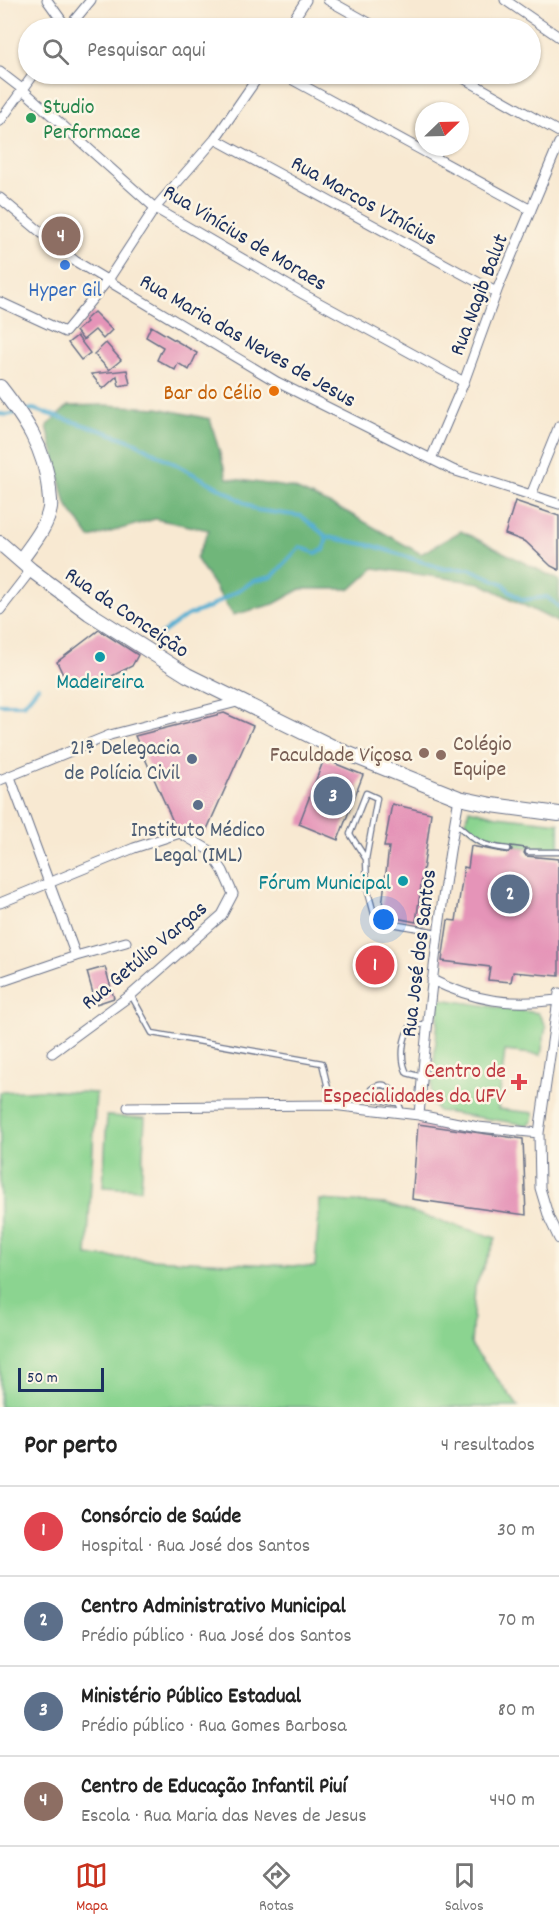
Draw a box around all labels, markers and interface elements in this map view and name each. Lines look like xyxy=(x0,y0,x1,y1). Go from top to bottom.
search box xyxy=(18,18,541,84)
icon: search xyxy=(39,35,72,68)
text: Pesquisar aqui xyxy=(87,36,206,67)
place label: Studio Performace xyxy=(43,93,140,149)
north arrow xyxy=(415,102,469,156)
marker: Studio Performace xyxy=(24,111,38,125)
street label: Rua Marcos VInícius xyxy=(284,149,442,255)
street label: Rua Vinícius de Moraes xyxy=(156,178,332,300)
pin: 4 xyxy=(42,214,80,258)
street label: Rua Nagib Balut xyxy=(443,230,518,361)
marker: Hyper Gil xyxy=(58,258,72,272)
street label: Rua Maria das Neves de Jesus xyxy=(133,267,361,417)
place label: Hyper Gil xyxy=(28,276,102,307)
place label: Bar do Célio xyxy=(164,379,262,410)
marker: Bar do Célio xyxy=(267,384,281,398)
street label: Rua da Conceição xyxy=(58,561,194,667)
marker: Madeireira xyxy=(93,650,107,664)
place label: Madeireira xyxy=(56,668,144,699)
place label: Colégio Equipe xyxy=(453,730,512,786)
place label: 21ª Delegacia de Polícia Civil xyxy=(64,734,181,790)
place label: Faculdade Viçosa xyxy=(270,741,413,772)
marker: Faculdade Viçosa xyxy=(417,746,431,760)
marker: Colégio Equipe xyxy=(434,748,448,762)
marker: 21ª Delegacia de Polícia Civil xyxy=(185,752,199,766)
pin: 3 xyxy=(314,774,352,818)
marker: Instituto Médico Legal (IML) xyxy=(191,798,205,812)
place label: Instituto Médico Legal (IML) xyxy=(131,816,265,872)
street label: Rua José dos Santos xyxy=(395,868,446,1039)
place label: Fórum Municipal xyxy=(258,869,391,900)
pin: 2 xyxy=(490,872,530,916)
marker: Fórum Municipal xyxy=(396,874,410,888)
street label: Rua Getúlio Vargas xyxy=(75,895,215,1019)
your location xyxy=(369,905,398,934)
pin: 1 xyxy=(356,942,394,988)
place label: Centro de Especialidades da UFV xyxy=(323,1057,506,1113)
marker: Centro de Especialidades da UFV xyxy=(510,1073,528,1091)
scale bar xyxy=(18,1365,104,1392)
text: 50 m xyxy=(27,1367,58,1390)
text: Por perto xyxy=(24,1428,117,1465)
text: 4 resultados xyxy=(441,1432,535,1460)
text: Consórcio de Saúde xyxy=(81,1502,241,1533)
text: 1 xyxy=(41,1517,46,1545)
text: 30 m xyxy=(497,1517,535,1545)
text: Hospital · Rua José dos Santos xyxy=(81,1533,310,1561)
text: Centro Administrativo Municipal xyxy=(81,1592,346,1623)
text: 2 xyxy=(39,1607,48,1635)
text: 70 m xyxy=(498,1607,535,1635)
text: Prédio público · Rua José dos Santos xyxy=(81,1623,352,1651)
text: Ministério Público Estadual xyxy=(81,1682,301,1713)
text: 3 xyxy=(39,1697,48,1725)
text: 80 m xyxy=(498,1697,535,1725)
text: Prédio público · Rua Gomes Barbosa xyxy=(81,1713,347,1741)
text: Centro de Educação Infantil Piuí xyxy=(81,1772,347,1803)
text: 4 xyxy=(39,1787,48,1815)
text: 440 m xyxy=(489,1787,535,1815)
text: Escola · Rua Maria das Neves de Jesus xyxy=(81,1803,367,1831)
tab: Mapa xyxy=(75,1859,108,1918)
tab: Rotas xyxy=(259,1859,294,1918)
tab: Salvos xyxy=(445,1859,484,1918)

